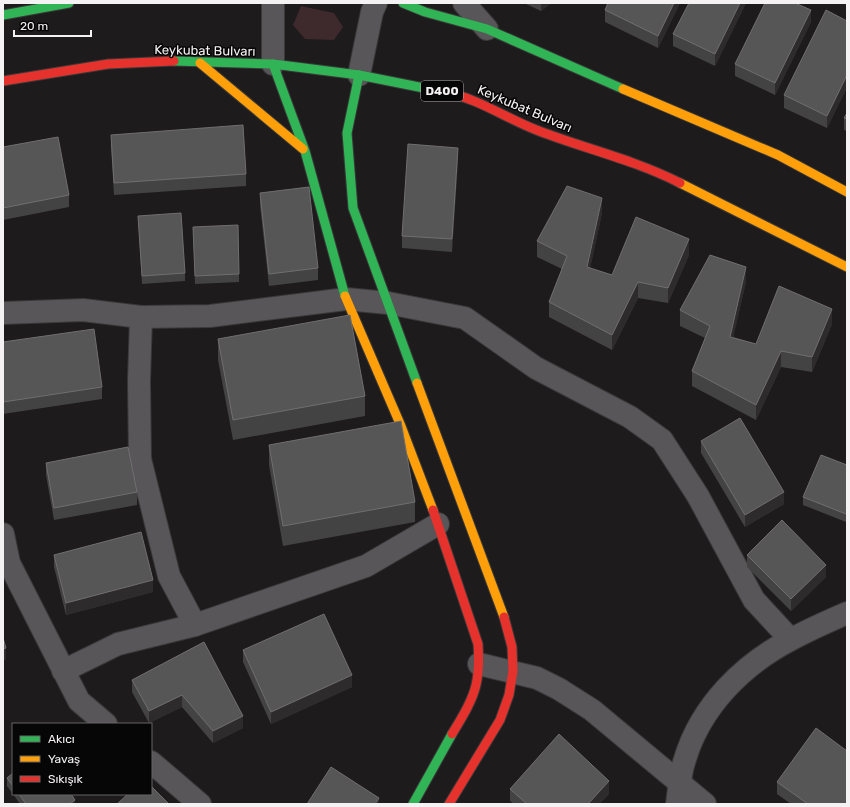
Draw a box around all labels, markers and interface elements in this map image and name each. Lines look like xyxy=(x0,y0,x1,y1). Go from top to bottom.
scale bar xyxy=(14,12,91,38)
text: 20 m xyxy=(20,19,48,33)
street label: Keykubat Bulvarı xyxy=(154,42,256,59)
road number: D400 xyxy=(421,81,463,101)
street label: Keykubat Bulvarı xyxy=(475,82,574,135)
legend xyxy=(12,723,152,795)
text: Akıcı xyxy=(48,732,75,746)
text: Yavaş xyxy=(48,752,80,766)
text: Sıkışık xyxy=(48,772,83,786)

